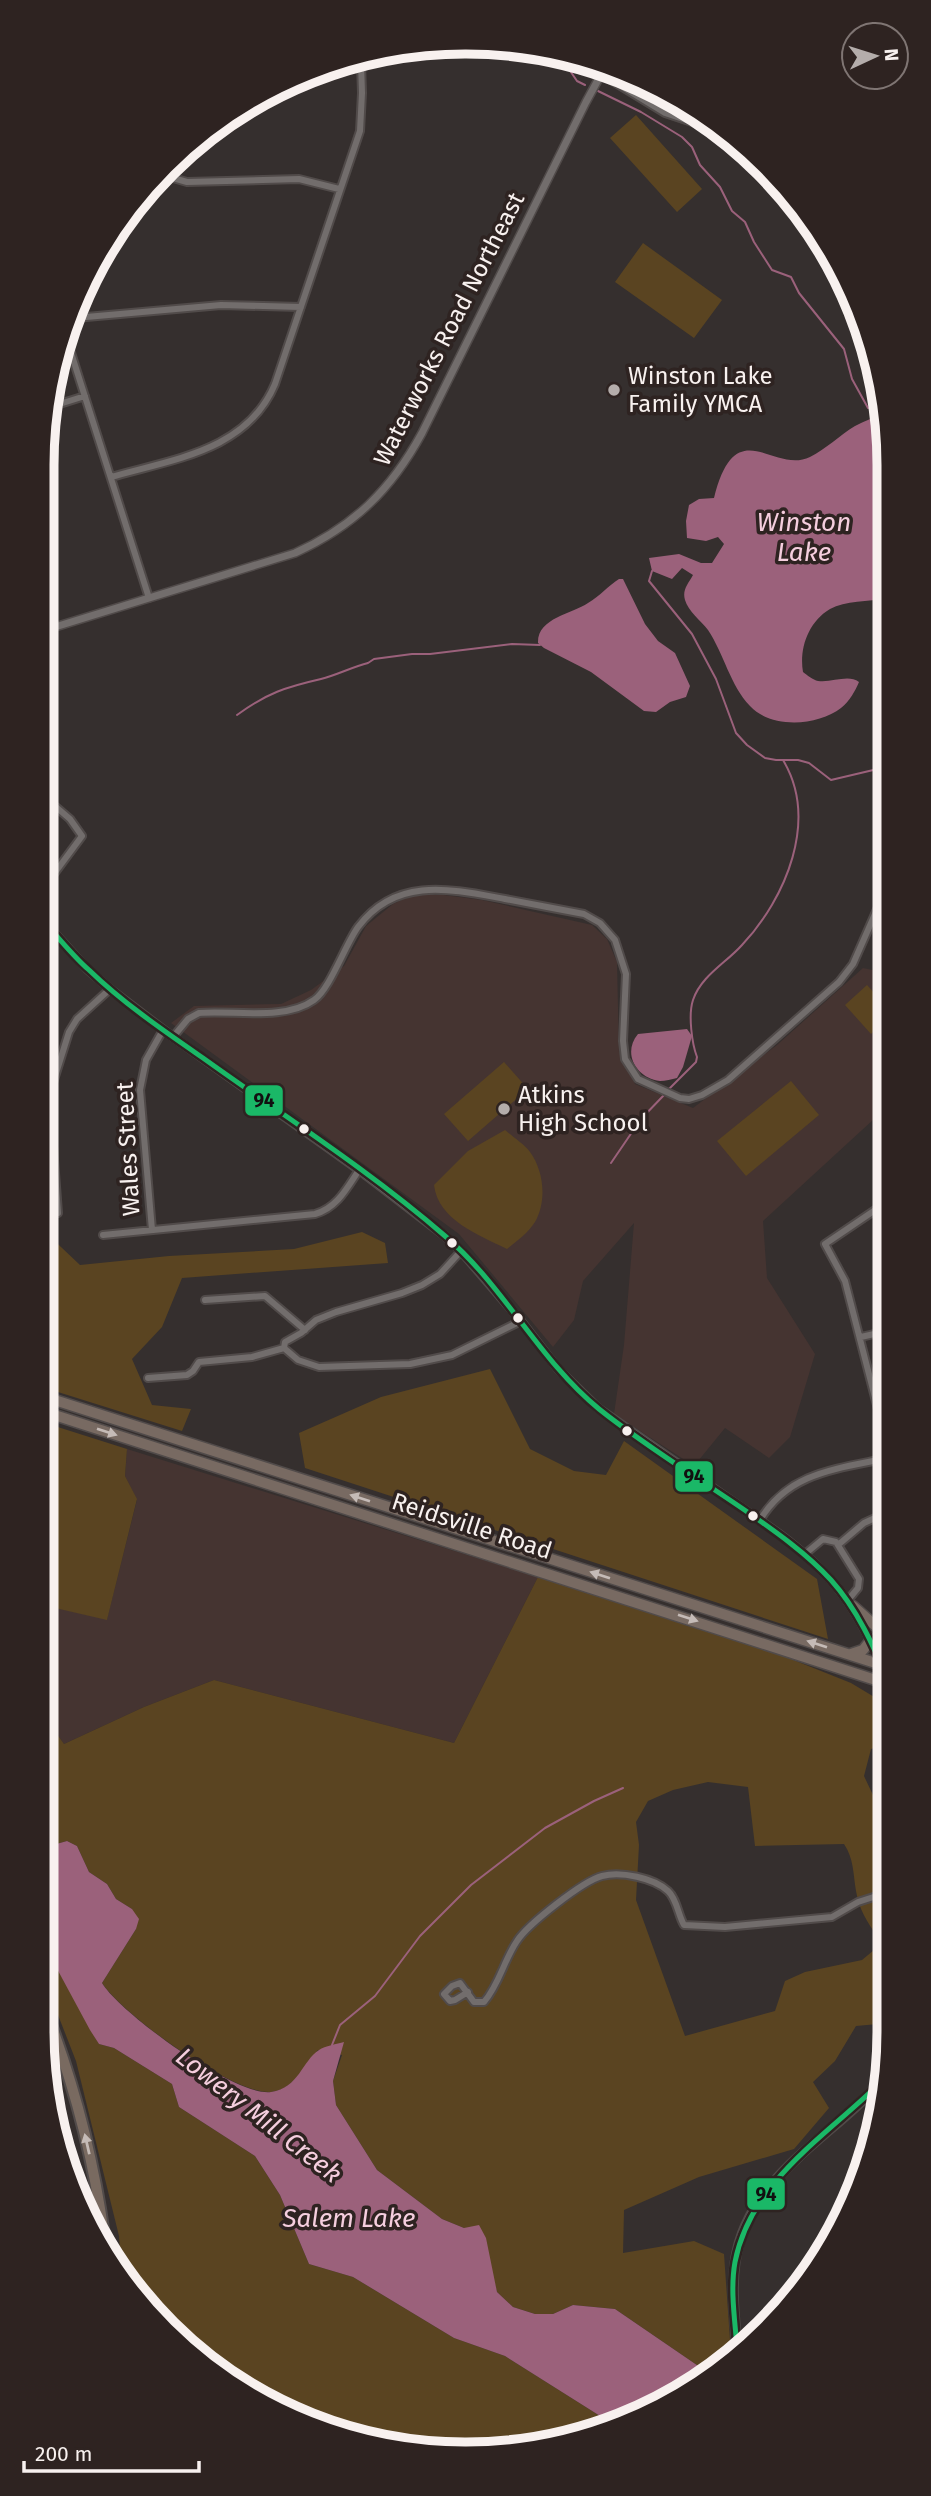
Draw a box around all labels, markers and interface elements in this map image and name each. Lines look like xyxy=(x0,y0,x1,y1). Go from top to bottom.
north arrow xyxy=(840,21,910,91)
text: N xyxy=(880,48,903,62)
street label: Waterworks Road Northeast xyxy=(368,188,530,470)
place label: Winston Lake Family YMCA xyxy=(628,362,773,418)
marker: Winston Lake Family YMCA xyxy=(606,382,622,398)
water label: Winston Lake xyxy=(757,507,851,568)
street label: Wales Street xyxy=(110,1081,146,1217)
place label: Atkins High School xyxy=(518,1081,648,1137)
line badge: 94 xyxy=(244,1084,284,1117)
text: 94 xyxy=(253,1089,275,1112)
marker: Atkins High School xyxy=(496,1101,512,1117)
unlabelled marker xyxy=(297,1122,311,1136)
unlabelled marker xyxy=(445,1236,459,1250)
unlabelled marker xyxy=(511,1311,525,1325)
unlabelled marker xyxy=(620,1424,634,1438)
one-way arrow xyxy=(97,1427,118,1437)
line badge: 94 xyxy=(674,1460,714,1493)
text: 94 xyxy=(683,1465,705,1488)
street label: Reidsville Road xyxy=(389,1487,555,1565)
one-way arrow xyxy=(349,1492,370,1502)
unlabelled marker xyxy=(746,1509,760,1523)
one-way arrow xyxy=(589,1569,610,1579)
one-way arrow xyxy=(678,1613,699,1624)
one-way arrow xyxy=(806,1638,827,1649)
water label: Lowery Mill Creek xyxy=(170,2041,348,2190)
one-way arrow xyxy=(81,2133,92,2155)
line badge: 94 xyxy=(746,2177,786,2211)
text: 94 xyxy=(755,2183,777,2206)
water label: Salem Lake xyxy=(282,2203,415,2234)
scale bar xyxy=(24,2430,200,2474)
text: 200 m xyxy=(35,2441,92,2467)

